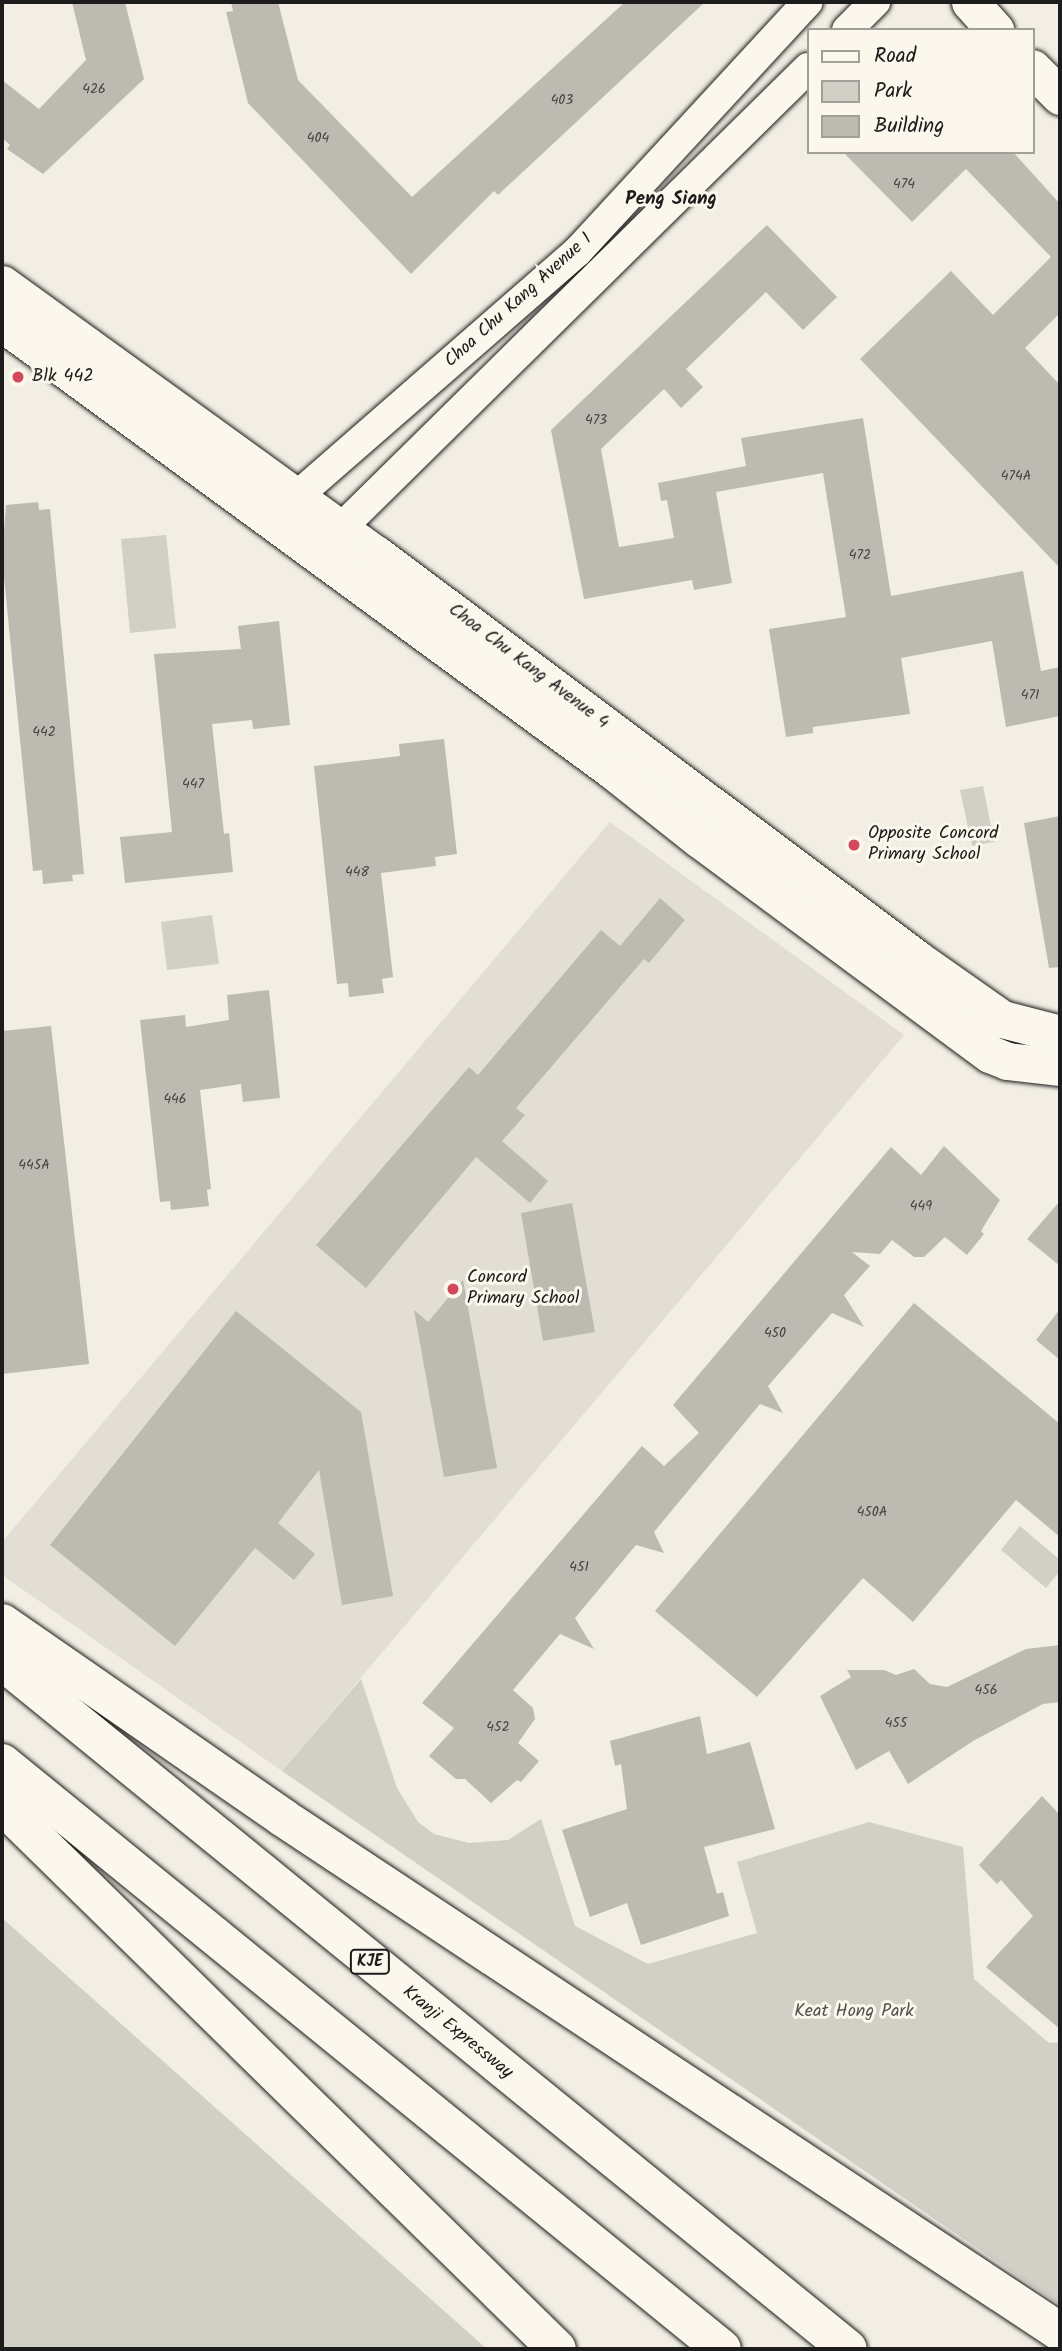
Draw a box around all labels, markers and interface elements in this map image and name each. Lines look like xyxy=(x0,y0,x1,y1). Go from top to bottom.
legend xyxy=(806,28,1034,154)
text: Road xyxy=(874,40,916,73)
text: Park xyxy=(874,75,912,108)
house number: 426 xyxy=(82,81,106,97)
house number: 403 xyxy=(551,92,573,108)
text: Building xyxy=(874,110,944,143)
house number: 404 xyxy=(307,130,329,146)
house number: 474 xyxy=(893,176,915,192)
district label: Peng Siang xyxy=(625,189,717,211)
street label: Choa Chu Kang Avenue 1 xyxy=(441,229,597,373)
place label: Blk 442 xyxy=(32,366,94,388)
marker: Blk 442 xyxy=(10,369,26,385)
house number: 473 xyxy=(585,412,607,428)
house number: 474A xyxy=(1001,468,1031,484)
house number: 472 xyxy=(849,547,871,563)
street label: Choa Chu Kang Avenue 4 xyxy=(444,600,612,734)
house number: 471 xyxy=(1021,687,1039,703)
house number: 442 xyxy=(32,724,56,740)
house number: 447 xyxy=(182,776,204,792)
place label: Opposite Concord Primary School xyxy=(868,824,998,866)
marker: Opposite Concord Primary School xyxy=(846,837,862,853)
house number: 448 xyxy=(345,864,369,880)
house number: 446 xyxy=(163,1091,187,1107)
house number: 445A xyxy=(18,1157,50,1173)
house number: 449 xyxy=(910,1198,932,1214)
place label: Concord Primary School xyxy=(467,1268,579,1310)
marker: Concord Primary School xyxy=(445,1281,461,1297)
house number: 450 xyxy=(764,1325,786,1341)
house number: 450A xyxy=(857,1504,887,1520)
house number: 451 xyxy=(569,1559,589,1575)
house number: 456 xyxy=(974,1682,998,1698)
house number: 455 xyxy=(885,1715,907,1731)
house number: 452 xyxy=(486,1719,510,1735)
road number: KJE xyxy=(349,1950,391,1974)
street label: Kranji Expressway xyxy=(397,1982,517,2084)
park label: Keat Hong Park xyxy=(794,2001,914,2023)

